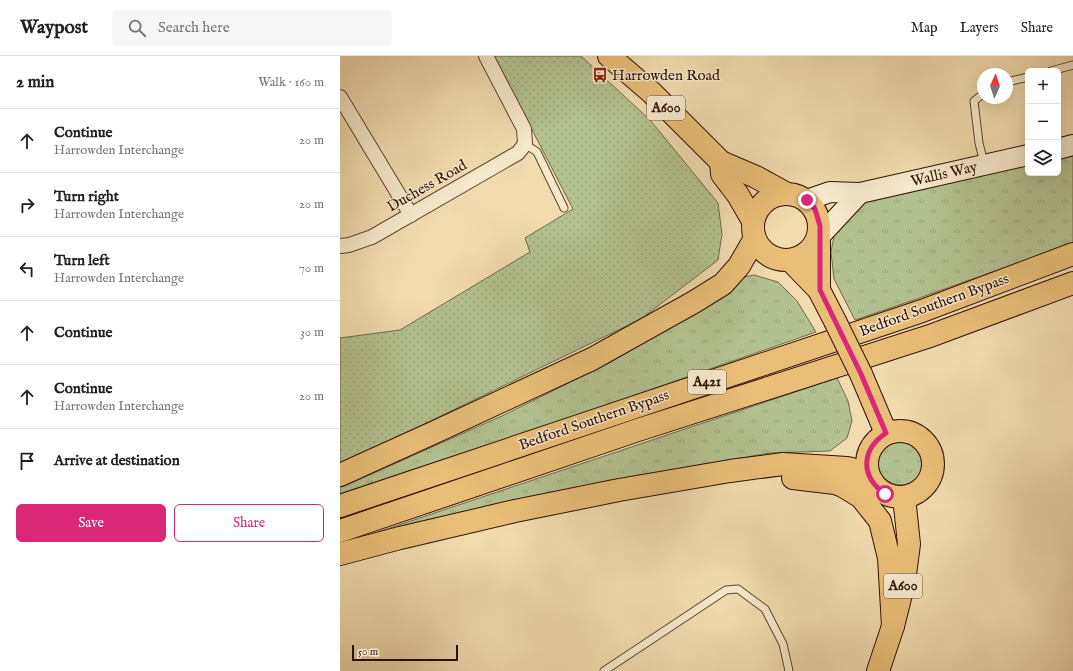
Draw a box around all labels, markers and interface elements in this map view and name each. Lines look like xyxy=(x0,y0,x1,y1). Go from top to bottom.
search box xyxy=(112,10,392,46)
text: Waypost xyxy=(20,16,88,40)
icon: search xyxy=(126,17,148,39)
text: Search here xyxy=(158,18,230,37)
text: Map xyxy=(911,19,938,37)
text: Layers xyxy=(960,19,999,37)
text: Share xyxy=(1021,19,1053,37)
bus stop icon: Harrowden Road xyxy=(591,66,609,84)
place label: Harrowden Road xyxy=(612,66,721,85)
north arrow xyxy=(977,68,1013,104)
map controls xyxy=(1025,68,1061,176)
button: + xyxy=(1025,68,1061,104)
text: 2 min xyxy=(16,72,54,93)
text: Walk · 160 m xyxy=(258,74,324,91)
road number: A600 xyxy=(647,96,685,120)
button: − xyxy=(1025,104,1061,140)
text: Continue xyxy=(54,123,112,142)
icon: ahead xyxy=(16,130,38,152)
text: 20 m xyxy=(299,132,324,149)
button: layers xyxy=(1025,140,1061,176)
text: Harrowden Interchange xyxy=(54,142,184,159)
street label: Duchess Road xyxy=(384,155,471,216)
street label: Wallis Way xyxy=(909,157,980,191)
text: Turn right xyxy=(54,187,119,206)
route end xyxy=(798,191,816,209)
icon: right xyxy=(16,194,38,216)
text: 20 m xyxy=(299,196,324,213)
text: Harrowden Interchange xyxy=(54,206,184,223)
text: Turn left xyxy=(54,251,110,270)
icon: left xyxy=(16,258,38,280)
text: 70 m xyxy=(299,260,324,277)
street label: Bedford Southern Bypass xyxy=(857,269,1011,341)
text: Harrowden Interchange xyxy=(54,270,184,287)
icon: ahead xyxy=(16,322,38,344)
text: Continue xyxy=(54,323,112,342)
text: 30 m xyxy=(300,324,324,341)
road number: A421 xyxy=(688,370,726,394)
text: Continue xyxy=(54,379,112,398)
street label: Bedford Southern Bypass xyxy=(516,385,672,455)
icon: ahead xyxy=(16,386,38,408)
text: 20 m xyxy=(299,388,324,405)
text: Harrowden Interchange xyxy=(54,398,184,415)
icon: arrive xyxy=(16,450,38,472)
text: Arrive at destination xyxy=(54,451,180,470)
route start xyxy=(876,485,894,503)
button: Save xyxy=(16,504,166,542)
button: Share xyxy=(174,504,324,542)
road number: A600 xyxy=(884,574,922,598)
scale bar xyxy=(352,643,458,662)
text: 50 m xyxy=(358,645,378,659)

